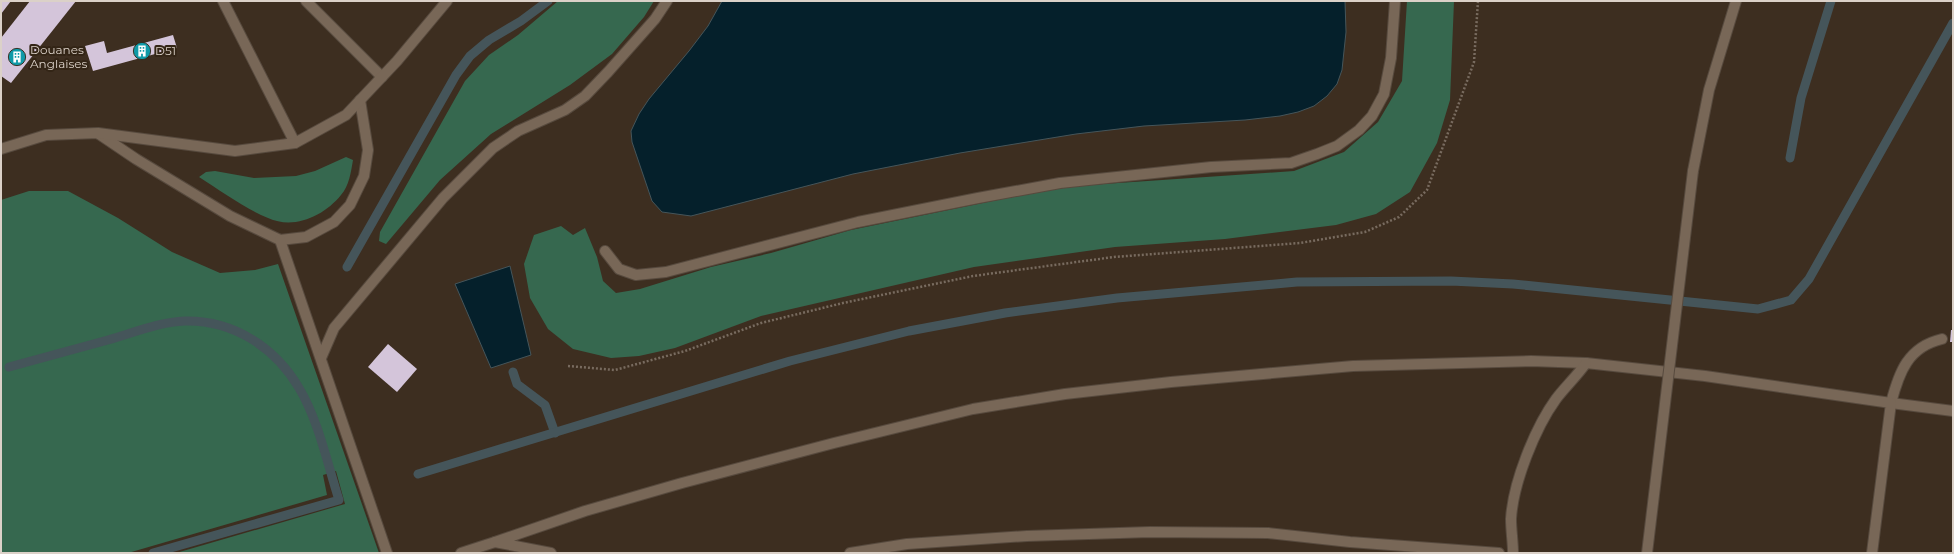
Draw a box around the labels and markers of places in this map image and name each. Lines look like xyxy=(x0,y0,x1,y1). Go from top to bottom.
building icon: D51 xyxy=(132,41,152,61)
place label: Douanes Anglaises xyxy=(30,42,88,71)
place label: D51 xyxy=(155,43,176,58)
building icon: Douanes Anglaises xyxy=(7,47,27,67)

